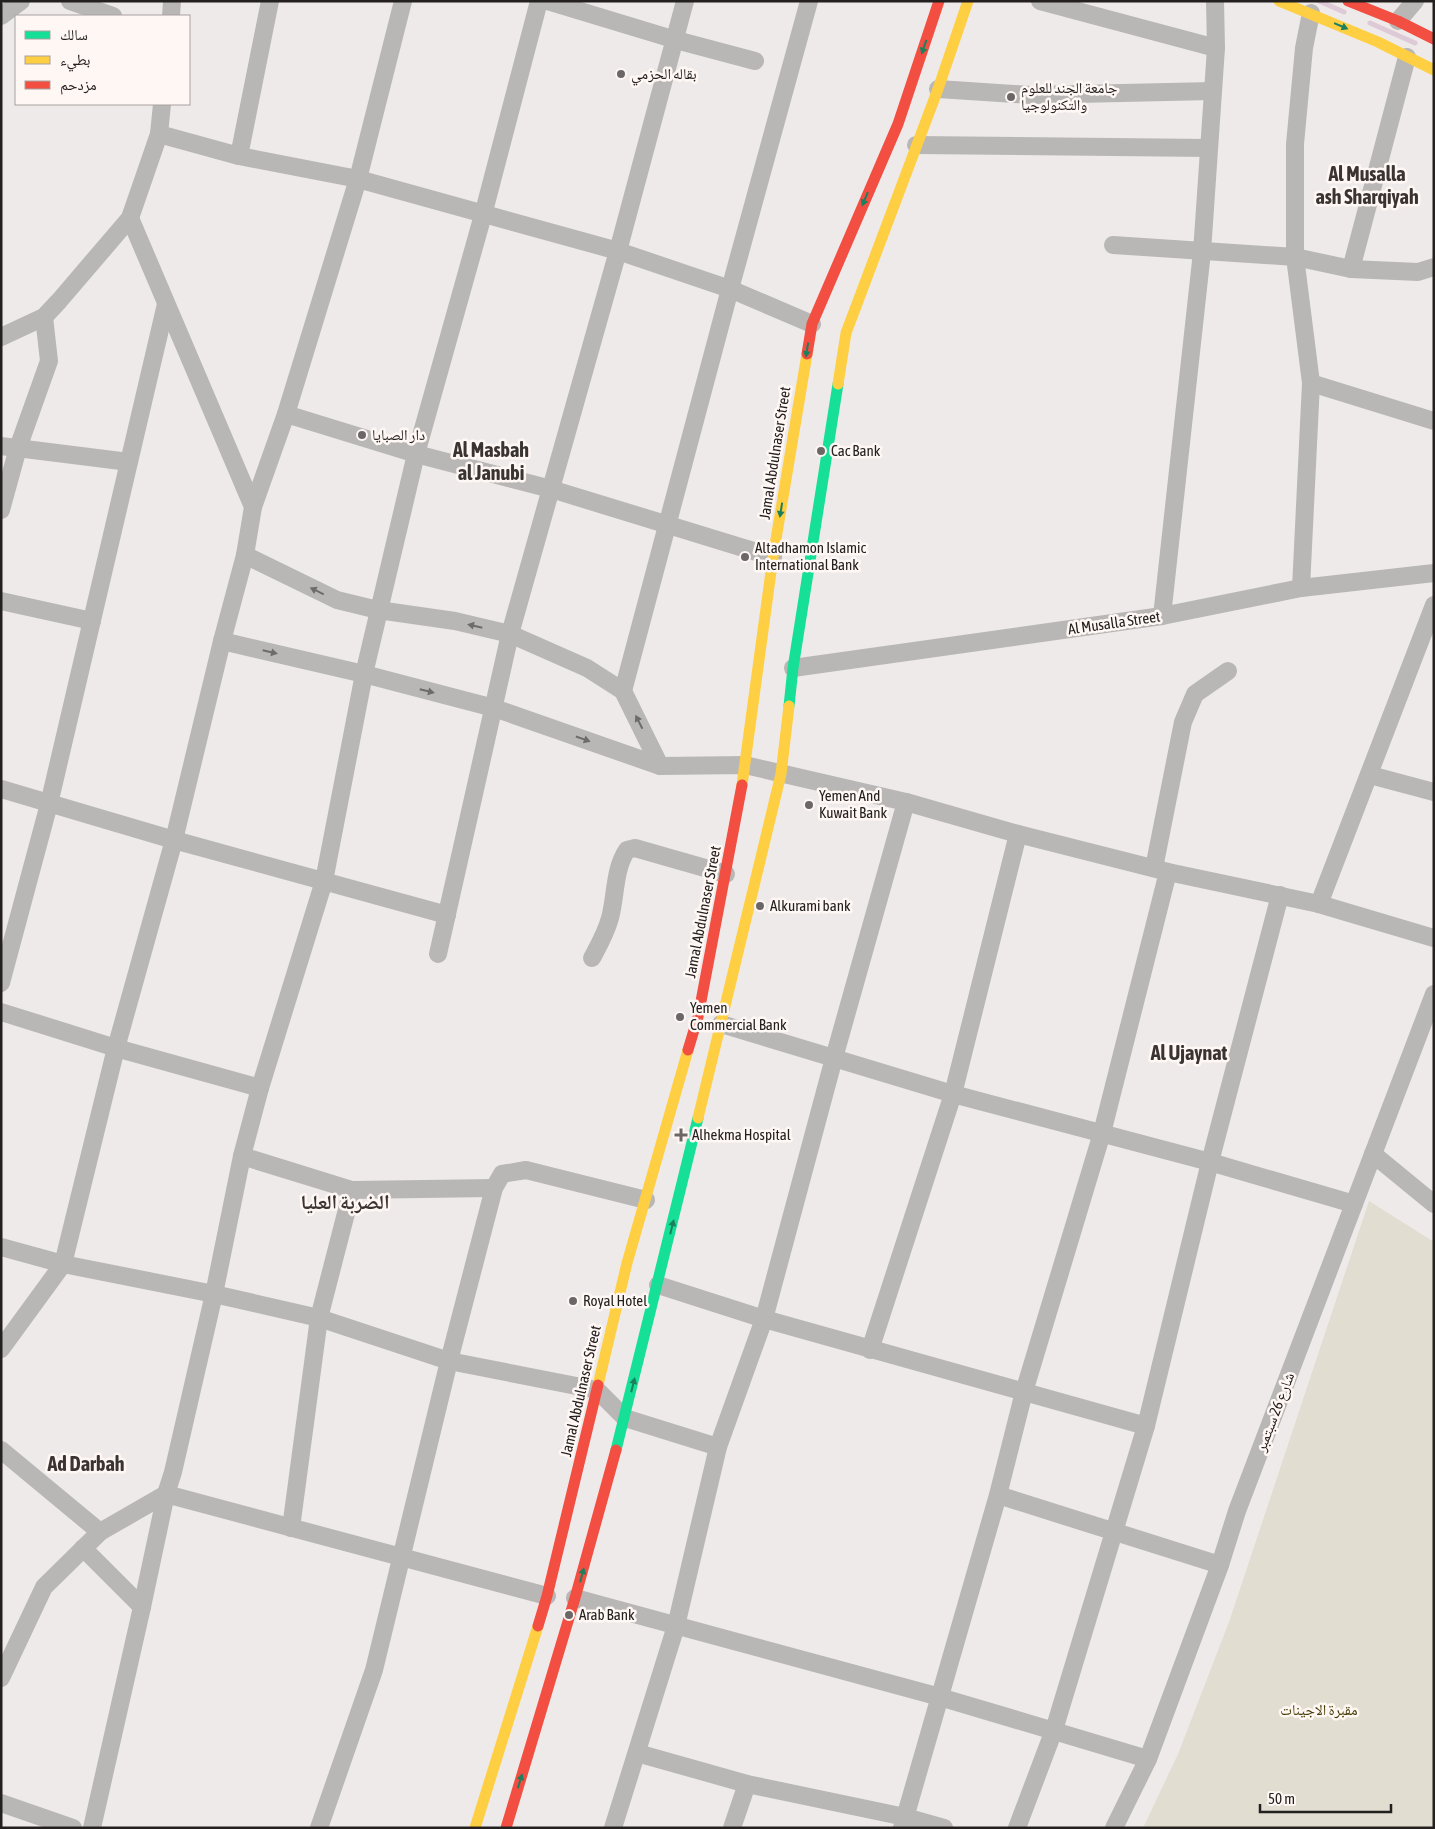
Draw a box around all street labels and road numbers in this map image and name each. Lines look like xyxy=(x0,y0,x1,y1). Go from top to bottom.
street label: Jamal Abdulnaser Street xyxy=(756,385,793,520)
street label: Al Musalla Street xyxy=(1067,608,1161,637)
street label: Jamal Abdulnaser Street xyxy=(681,844,724,979)
street label: Jamal Abdulnaser Street xyxy=(557,1324,604,1458)
street label: شارع 26 سبتمبر xyxy=(1251,1370,1299,1455)

